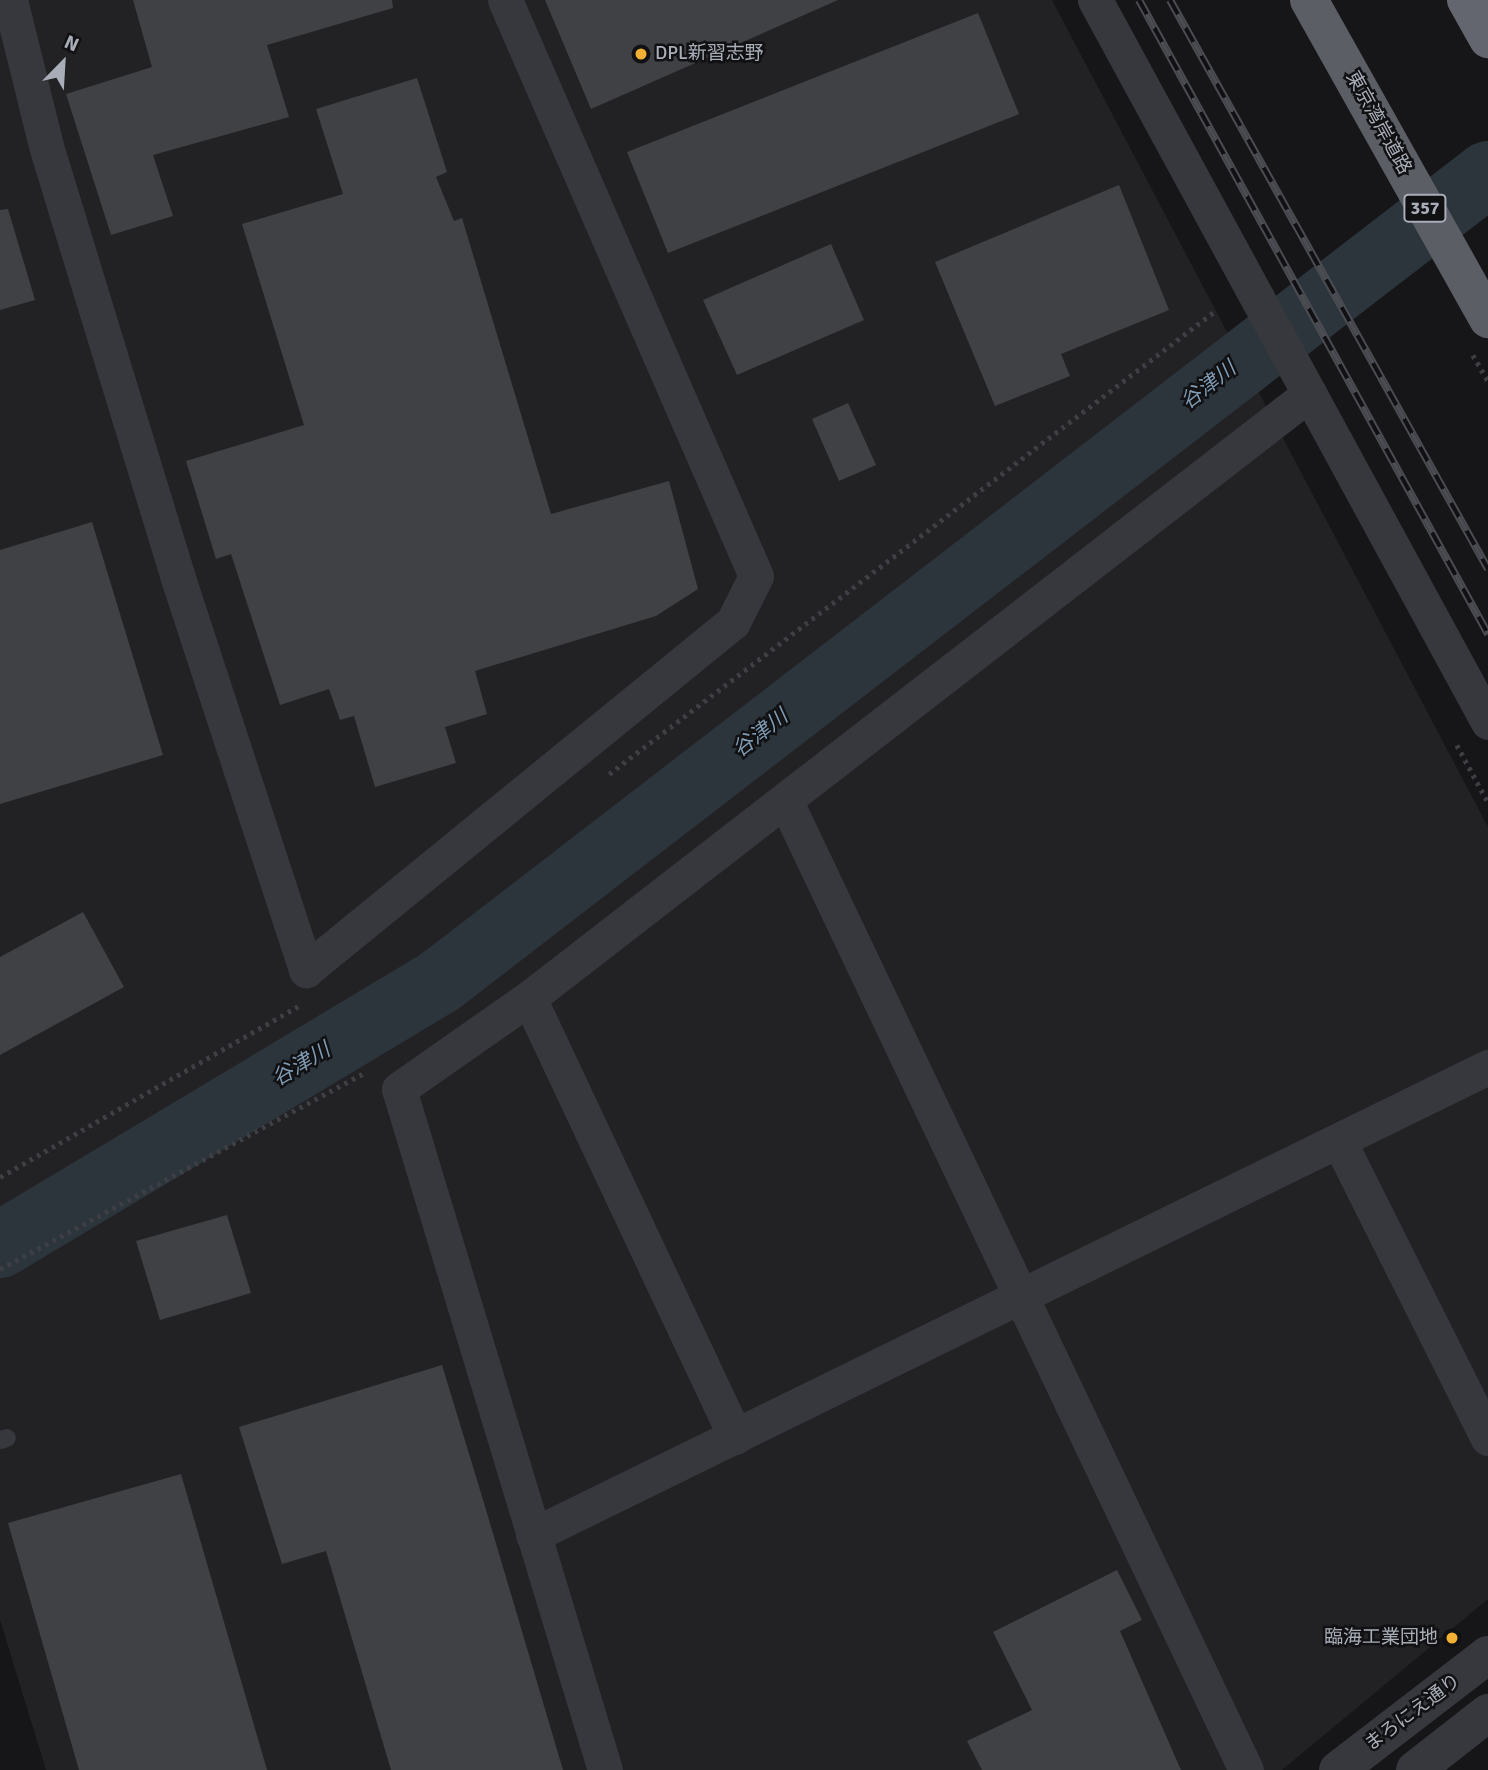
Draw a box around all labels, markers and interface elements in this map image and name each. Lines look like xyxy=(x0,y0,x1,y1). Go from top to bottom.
north arrow xyxy=(28,28,98,98)
text: N xyxy=(61,30,82,57)
place label: DPL新習志野 xyxy=(655,43,764,65)
marker: DPL新習志野 xyxy=(633,46,649,62)
street label: 東京湾岸道路 xyxy=(1340,68,1416,178)
road number: 357 xyxy=(1402,194,1448,223)
water label: 谷津川 xyxy=(1175,356,1241,414)
water label: 谷津川 xyxy=(727,704,793,762)
water label: 谷津川 xyxy=(268,1037,334,1091)
place label: 臨海工業団地 xyxy=(1324,1627,1438,1649)
marker: 臨海工業団地 xyxy=(1444,1630,1460,1646)
street label: まろにえ通り xyxy=(1361,1670,1465,1756)

